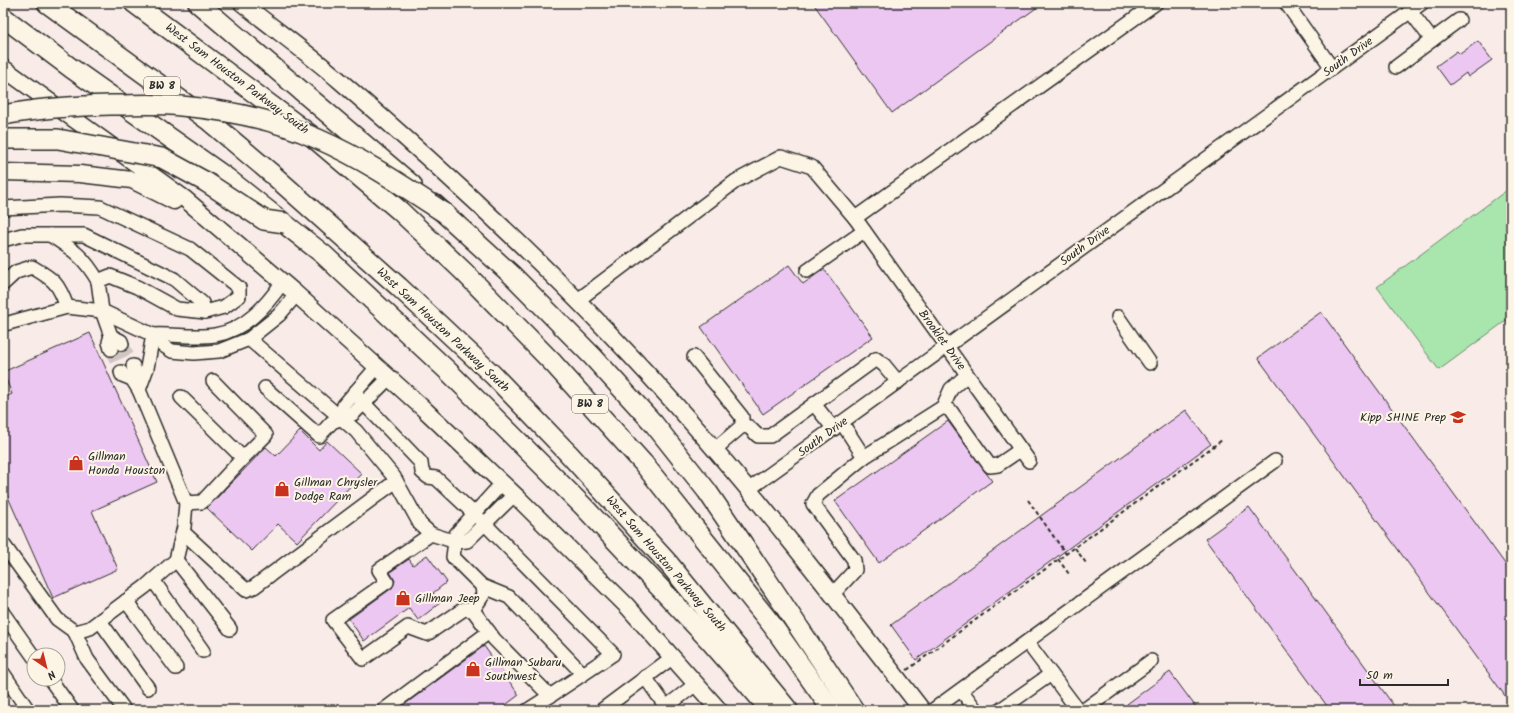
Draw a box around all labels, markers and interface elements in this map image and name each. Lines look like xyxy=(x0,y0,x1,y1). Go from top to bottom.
street label: West Sam Houston Parkway South xyxy=(161,18,313,140)
street label: South Drive xyxy=(1319,32,1378,82)
road number: BW 8 xyxy=(144,77,180,95)
street label: South Drive xyxy=(1056,221,1115,271)
street label: West Sam Houston Parkway South xyxy=(372,263,514,397)
street label: Brooklet Drive xyxy=(913,306,971,375)
road number: BW 8 xyxy=(572,395,608,413)
place label: Kipp SHINE Prep xyxy=(1360,408,1446,427)
school or university icon: Kipp SHINE Prep xyxy=(1449,408,1467,426)
street label: South Drive xyxy=(794,412,853,462)
place label: Gillman Honda Houston xyxy=(88,447,165,480)
shop icon: Gillman Honda Houston xyxy=(67,454,85,472)
place label: Gillman Chrysler Dodge Ram xyxy=(294,473,378,506)
shop icon: Gillman Chrysler Dodge Ram xyxy=(273,480,291,498)
street label: West Sam Houston Parkway South xyxy=(601,491,731,637)
shop icon: Gillman Jeep xyxy=(394,589,412,607)
place label: Gillman Jeep xyxy=(415,589,480,608)
north arrow xyxy=(26,647,66,687)
place label: Gillman Subaru Southwest xyxy=(485,653,562,686)
shop icon: Gillman Subaru Southwest xyxy=(464,660,482,678)
scale bar xyxy=(1360,661,1448,687)
text: N xyxy=(43,665,59,684)
text: 50 m xyxy=(1366,666,1393,685)

